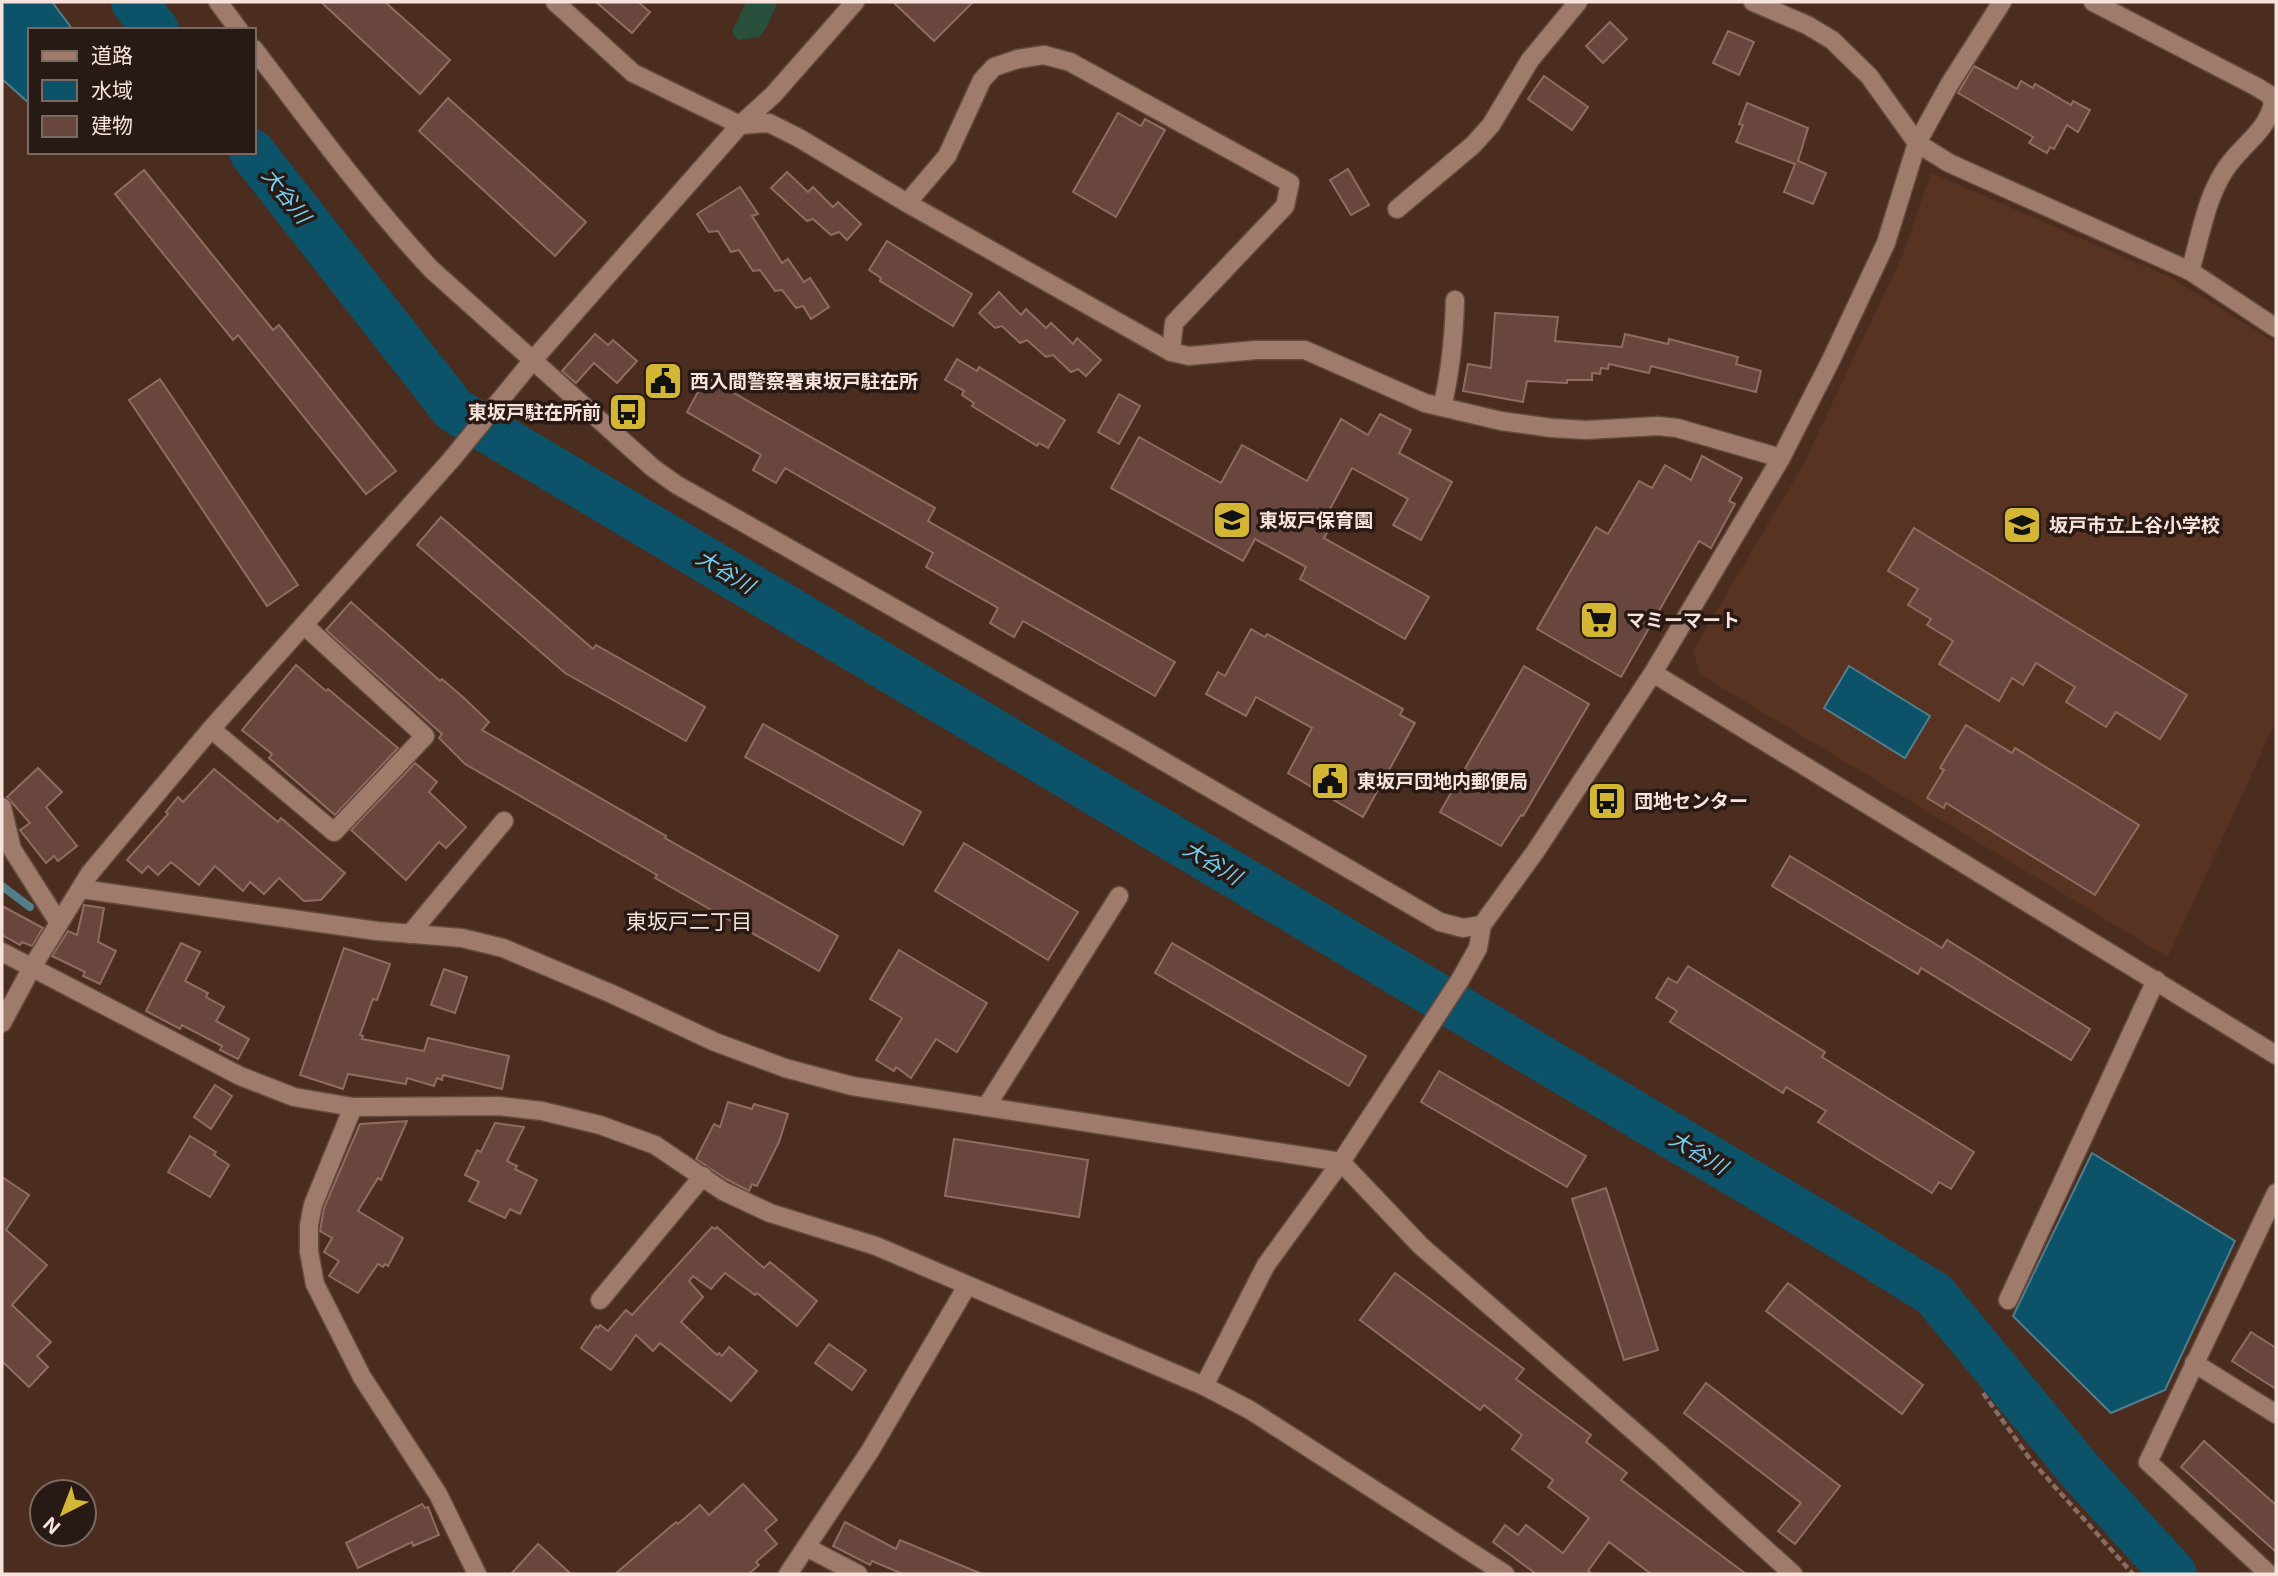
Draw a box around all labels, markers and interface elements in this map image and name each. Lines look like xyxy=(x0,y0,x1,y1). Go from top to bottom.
legend xyxy=(28,28,256,154)
text: 道路 xyxy=(91,43,133,68)
text: 水域 xyxy=(91,78,133,103)
text: 建物 xyxy=(91,113,133,138)
water label: 大谷川 xyxy=(257,163,317,230)
public building icon: 西入間警察署東坂戸駐在所 xyxy=(642,360,684,402)
place label: 西入間警察署東坂戸駐在所 xyxy=(690,370,918,393)
bus stop icon: 東坂戸駐在所前 xyxy=(607,391,649,433)
place label: 東坂戸駐在所前 xyxy=(468,401,601,424)
school or university icon: 東坂戸保育園 xyxy=(1211,499,1253,541)
school or university icon: 坂戸市立上谷小学校 xyxy=(2001,504,2043,546)
place label: 東坂戸保育園 xyxy=(1259,509,1373,532)
place label: 坂戸市立上谷小学校 xyxy=(2049,514,2220,537)
water label: 大谷川 xyxy=(692,545,760,600)
supermarket icon: マミーマート xyxy=(1578,599,1620,641)
place label: マミーマート xyxy=(1626,609,1740,632)
public building icon: 東坂戸団地内郵便局 xyxy=(1309,760,1351,802)
place label: 東坂戸団地内郵便局 xyxy=(1357,770,1528,793)
bus stop icon: 団地センター xyxy=(1586,780,1628,822)
place label: 団地センター xyxy=(1634,790,1748,813)
water label: 大谷川 xyxy=(1179,836,1247,891)
district label: 東坂戸二丁目 xyxy=(626,909,752,934)
water label: 大谷川 xyxy=(1665,1126,1733,1181)
north arrow xyxy=(28,1478,98,1548)
text: N xyxy=(39,1512,65,1539)

